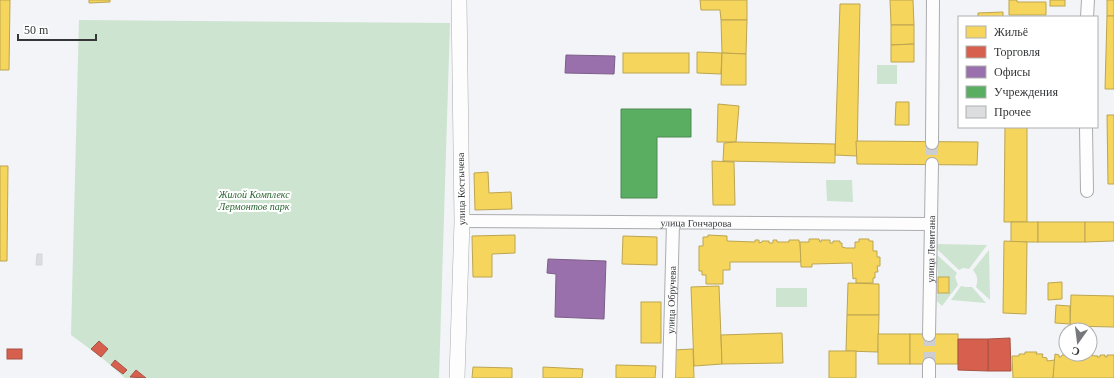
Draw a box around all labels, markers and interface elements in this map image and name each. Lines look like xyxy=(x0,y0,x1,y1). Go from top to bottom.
scale bar xyxy=(18,16,96,42)
legend xyxy=(958,16,1098,128)
text: 50 m xyxy=(24,23,49,37)
text: Жильё xyxy=(994,25,1028,39)
text: Торговля xyxy=(994,45,1041,59)
text: Офисы xyxy=(994,65,1030,79)
text: Учреждения xyxy=(994,85,1058,99)
text: Прочее xyxy=(994,105,1031,119)
street label: улица Костычева xyxy=(455,152,467,225)
park label: Жилой Комплекс Лермонтов парк xyxy=(217,189,290,212)
street label: улица Левитана xyxy=(924,215,937,283)
street label: улица Гончарова xyxy=(660,217,732,228)
street label: улица Обручева xyxy=(665,265,677,334)
north arrow xyxy=(1058,322,1098,362)
text: С xyxy=(1070,345,1081,358)

